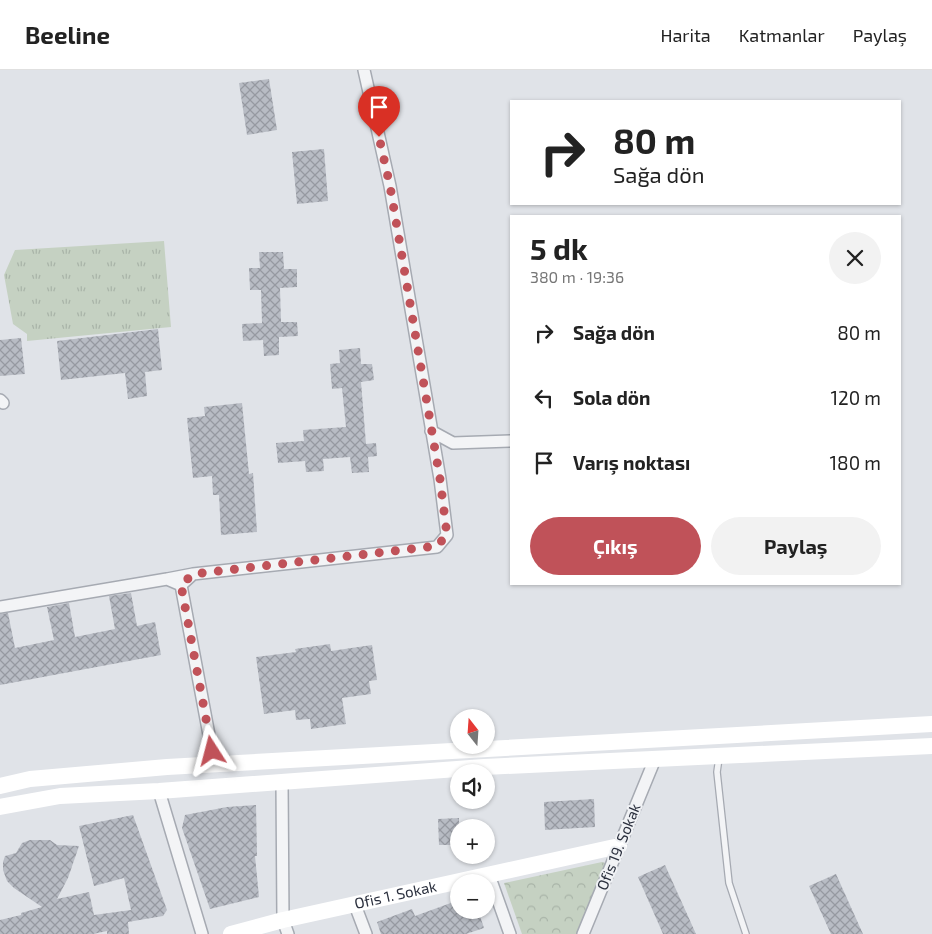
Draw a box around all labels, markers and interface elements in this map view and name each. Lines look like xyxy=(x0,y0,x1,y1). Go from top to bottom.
text: Beeline xyxy=(25,20,110,49)
text: Harita xyxy=(660,24,711,46)
text: Katmanlar xyxy=(739,24,825,46)
text: Paylaş xyxy=(853,24,907,46)
pin xyxy=(358,86,400,137)
icon: arrive xyxy=(365,93,393,121)
text: 80 m xyxy=(613,119,695,161)
icon: right xyxy=(530,120,595,185)
text: Sağa dön xyxy=(613,161,704,187)
text: 5 dk xyxy=(530,230,588,266)
button: close xyxy=(829,232,881,284)
text: 380 m · 19:36 xyxy=(530,267,624,286)
icon: right xyxy=(530,319,558,347)
text: Sağa dön xyxy=(573,321,655,344)
text: 80 m xyxy=(837,321,881,344)
icon: left xyxy=(530,384,558,412)
text: Sola dön xyxy=(573,386,650,409)
text: 120 m xyxy=(830,386,881,409)
icon: arrive xyxy=(530,449,558,477)
text: Varış noktası xyxy=(573,451,690,474)
text: 180 m xyxy=(830,451,881,474)
button: Çıkış xyxy=(530,517,701,575)
button: Paylaş xyxy=(711,517,881,575)
north arrow xyxy=(450,709,495,754)
map controls xyxy=(450,709,495,919)
position arrow xyxy=(185,724,237,776)
button: sound xyxy=(450,764,495,809)
street label: Ofis 19. Sokak xyxy=(592,800,644,893)
button: + xyxy=(450,819,495,864)
button: − xyxy=(450,874,495,919)
street label: Ofis 1. Sokak xyxy=(352,876,438,912)

